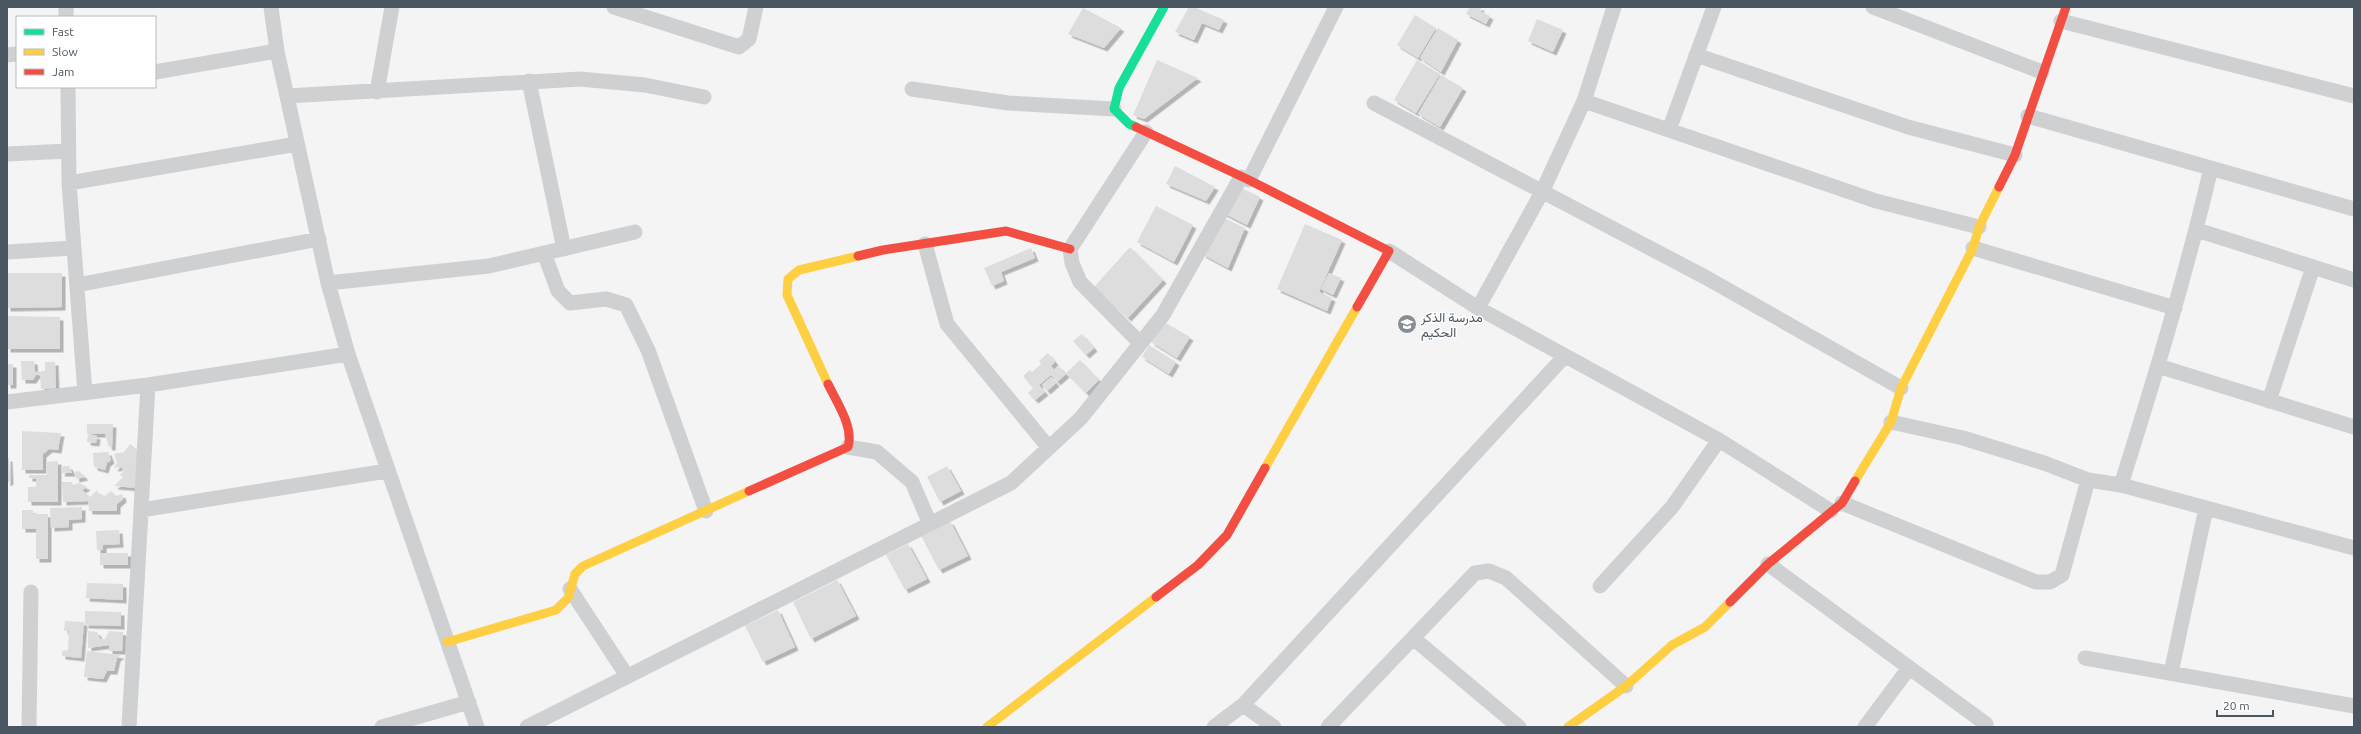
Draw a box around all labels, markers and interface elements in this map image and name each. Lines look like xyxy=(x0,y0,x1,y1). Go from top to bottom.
legend xyxy=(16,16,156,88)
text: Fast xyxy=(52,25,74,38)
text: Slow xyxy=(52,45,78,58)
text: Jam xyxy=(52,65,74,78)
place label: مدرسة الذكر الحكيم xyxy=(1420,310,1483,341)
school or university icon: مدرسة الذكر الحكيم xyxy=(1396,313,1418,335)
scale bar xyxy=(2217,692,2273,718)
text: 20 m xyxy=(2223,699,2250,712)

